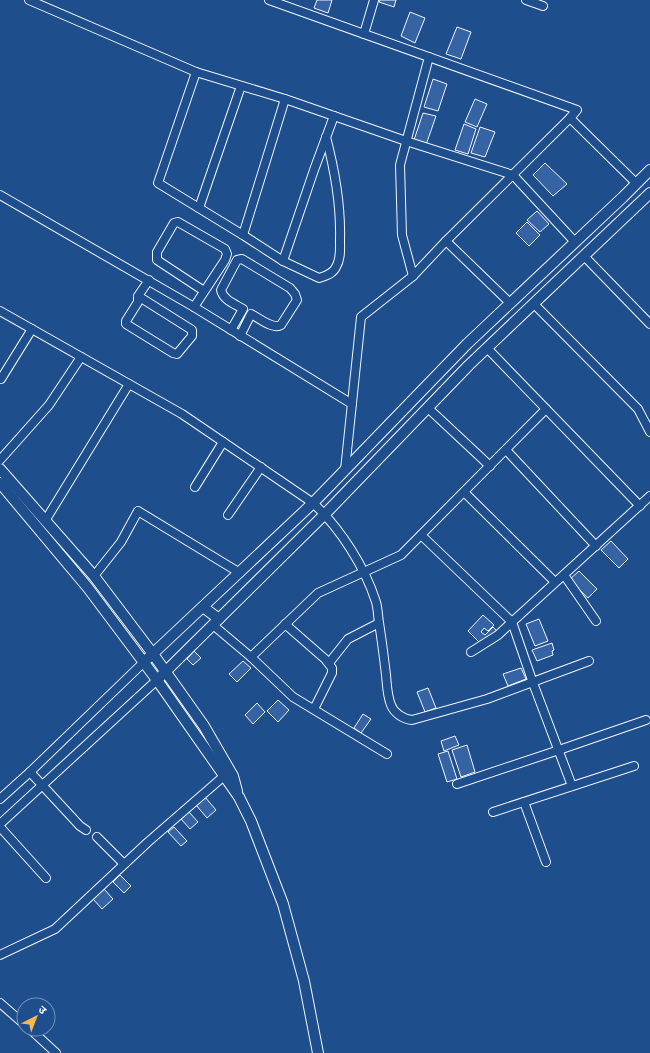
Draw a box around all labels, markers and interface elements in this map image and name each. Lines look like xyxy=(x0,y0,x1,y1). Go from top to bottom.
north arrow xyxy=(16,997,56,1037)
text: उ xyxy=(36,1003,50,1017)

